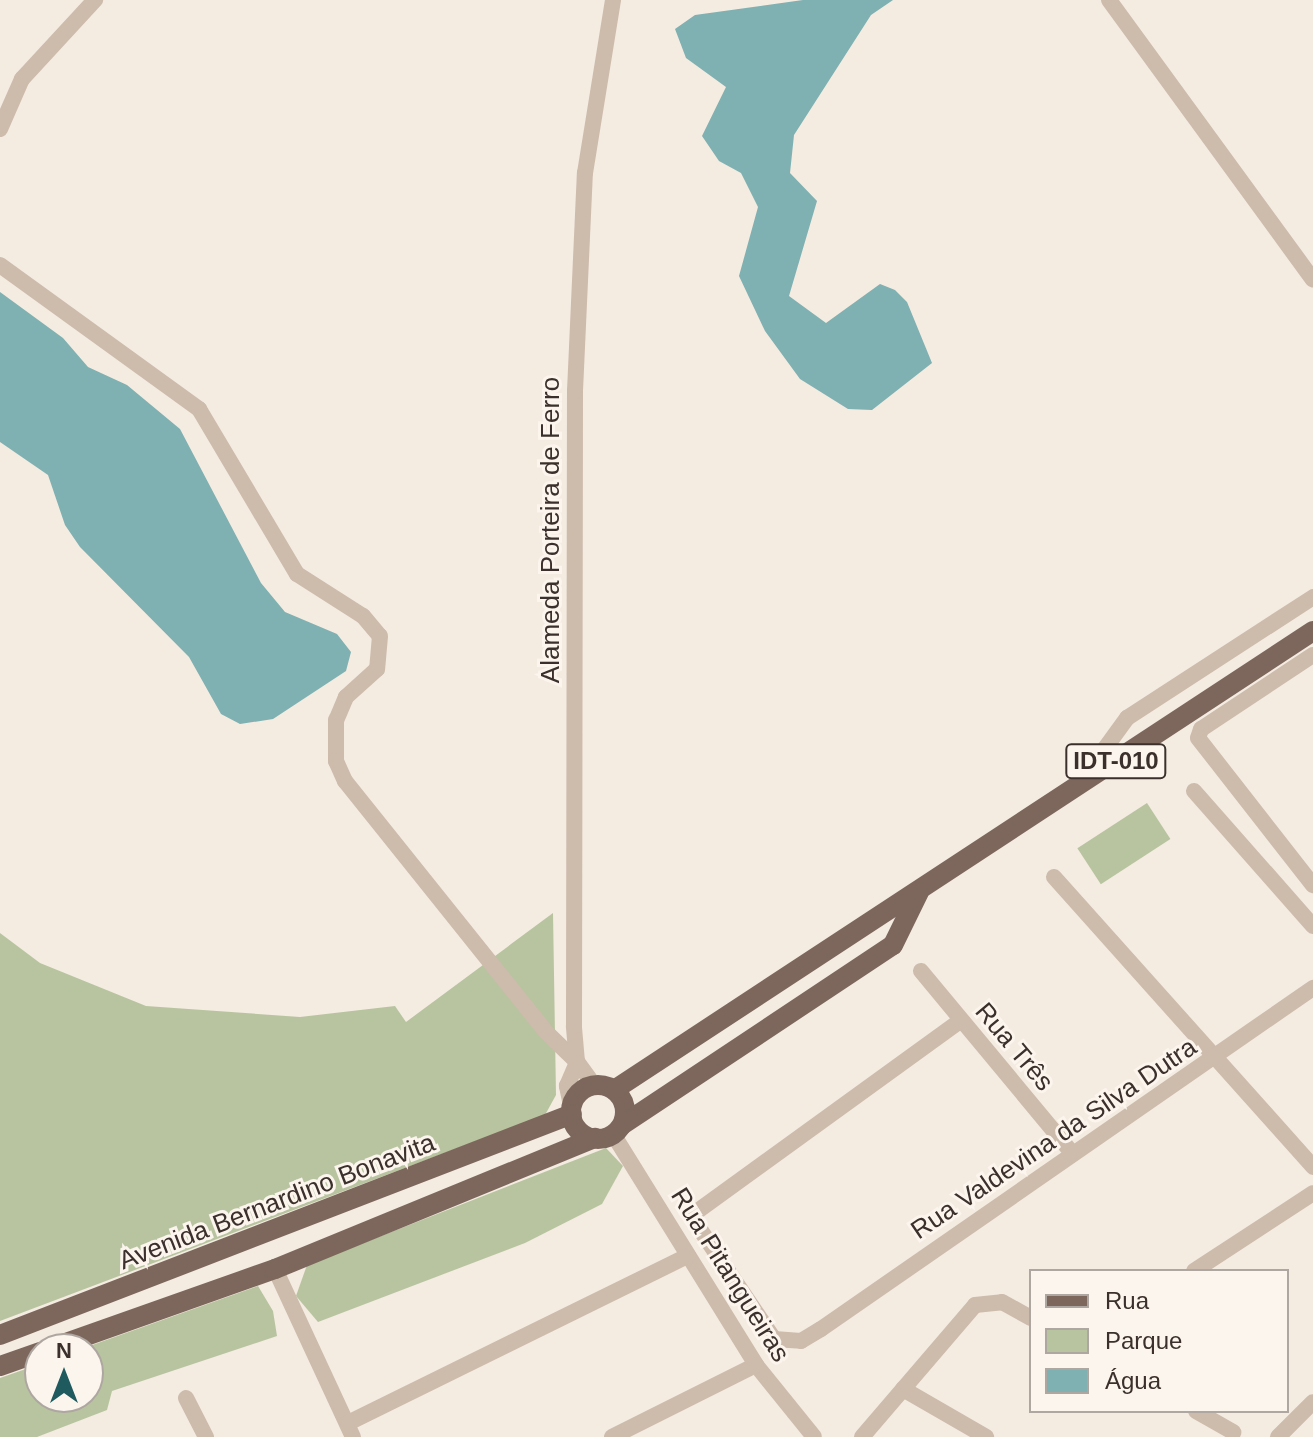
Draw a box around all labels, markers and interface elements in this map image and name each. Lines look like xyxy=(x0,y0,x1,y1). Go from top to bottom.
street label: Alameda Porteira de Ferro xyxy=(535,377,567,683)
road number: IDT-010 xyxy=(1064,741,1168,781)
street label: Rua Três xyxy=(968,996,1060,1098)
street label: Rua Valdevina da Silva Dutra xyxy=(905,1032,1203,1246)
street label: Avenida Bernardino Bonavita xyxy=(114,1127,440,1277)
street label: Rua Pitangueiras xyxy=(664,1182,796,1368)
legend xyxy=(1029,1269,1289,1413)
text: Rua xyxy=(1105,1287,1149,1314)
text: Parque xyxy=(1105,1327,1182,1354)
north arrow xyxy=(24,1333,104,1413)
text: N xyxy=(56,1338,72,1363)
text: Água xyxy=(1105,1367,1161,1394)

